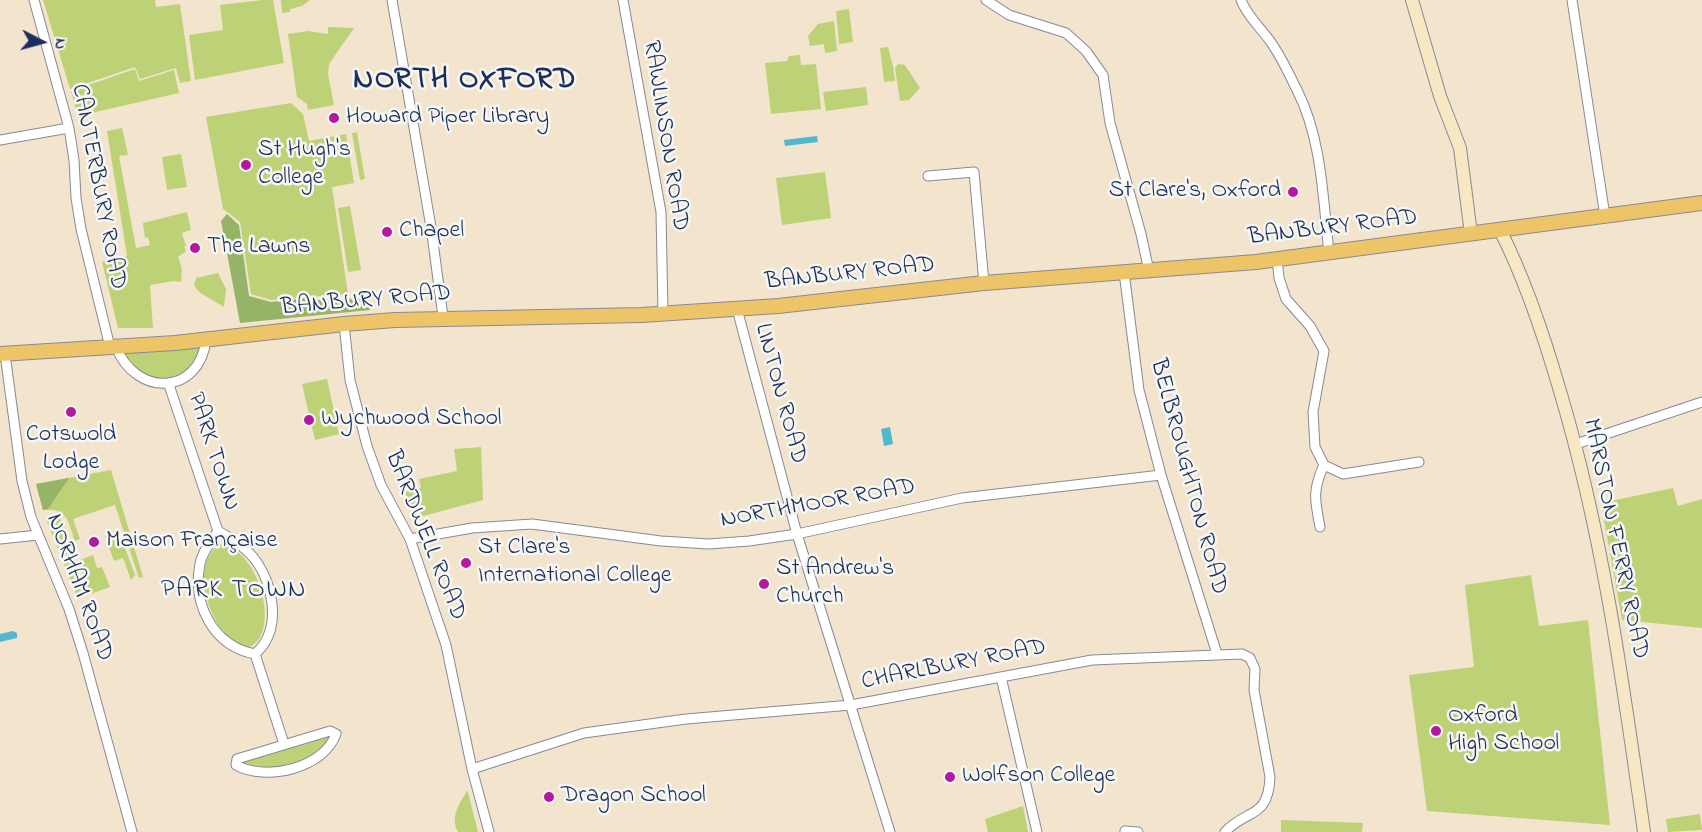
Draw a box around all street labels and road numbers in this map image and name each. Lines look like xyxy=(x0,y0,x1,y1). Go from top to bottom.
street label: RAWLINSON ROAD xyxy=(635,39,693,233)
street label: CANTERBURY ROAD xyxy=(63,82,131,292)
street label: BANBURY ROAD xyxy=(1247,204,1419,254)
street label: BANBURY ROAD xyxy=(764,252,936,298)
street label: BANBURY ROAD xyxy=(280,280,452,324)
street label: LINTON ROAD xyxy=(746,321,812,467)
street label: BELBROUGHTON ROAD xyxy=(1142,356,1232,598)
street label: PARK TOWN xyxy=(179,389,245,515)
street label: MARSTON FERRY ROAD xyxy=(1574,416,1654,662)
street label: BARDWELL ROAD xyxy=(377,447,471,625)
street label: NORTHMOOR ROAD xyxy=(718,474,918,536)
street label: NORHAM ROAD xyxy=(38,510,118,666)
street label: CHARLBURY ROAD xyxy=(859,634,1049,698)

